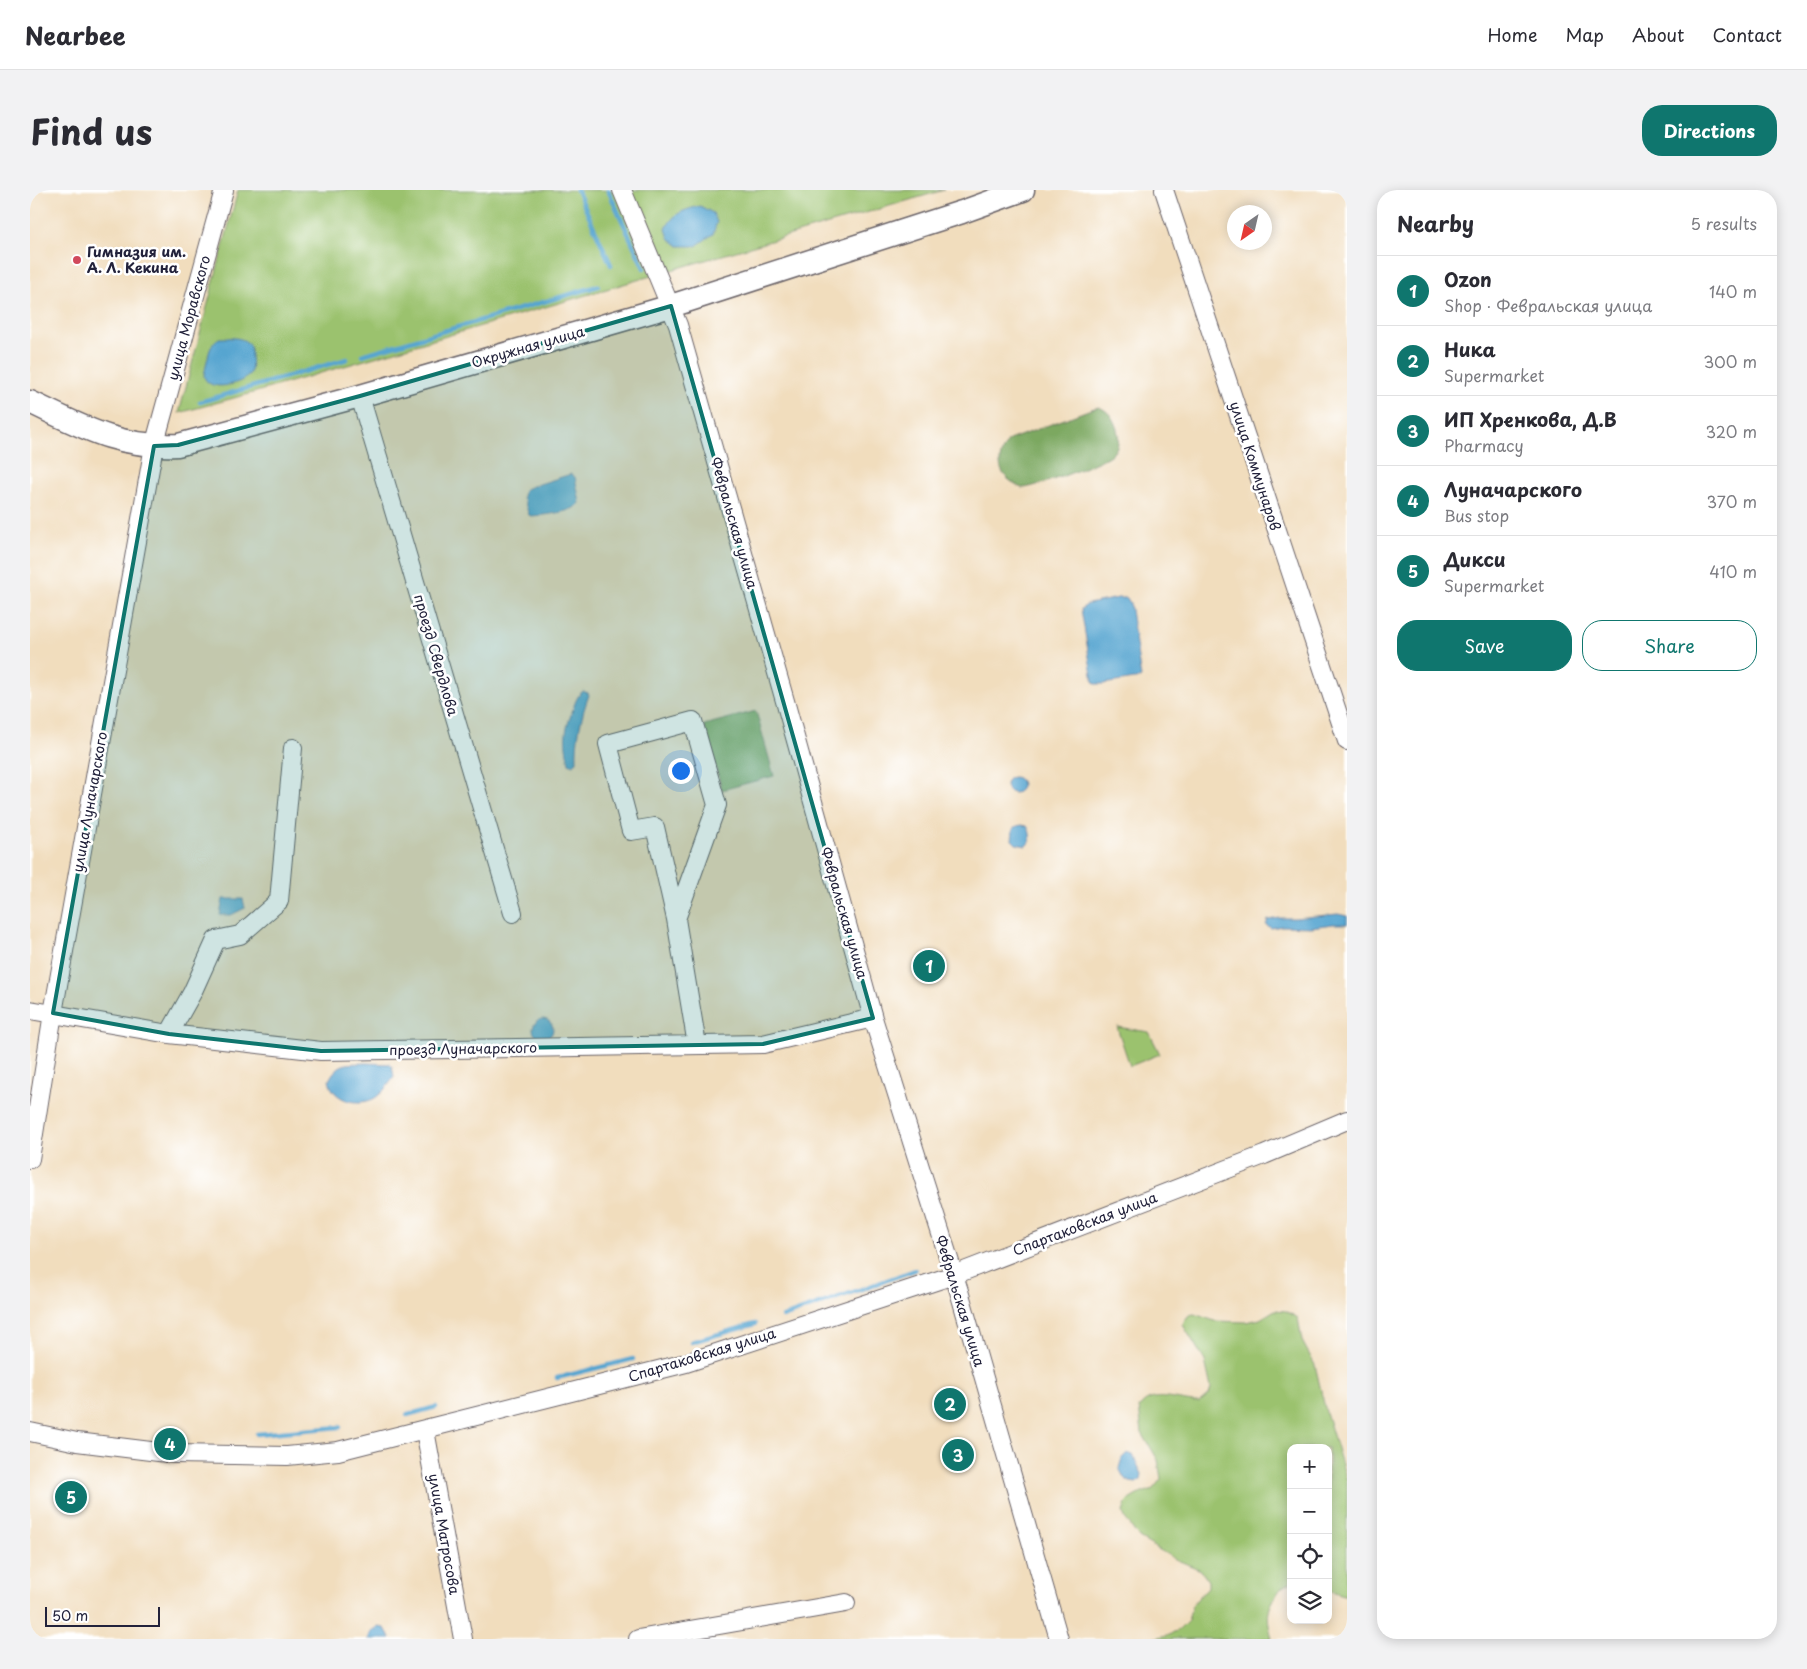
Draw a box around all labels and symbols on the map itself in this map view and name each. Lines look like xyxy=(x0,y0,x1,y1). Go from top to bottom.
north arrow xyxy=(1227,205,1272,250)
place label: Гимназия им. А. Л. Кекина xyxy=(87,241,186,278)
street label: улица Моравского xyxy=(162,253,215,383)
marker: Гимназия им. А. Л. Кекина xyxy=(71,254,83,266)
street label: Окружная улица xyxy=(469,320,587,373)
street label: улица Коммунаров xyxy=(1225,399,1286,533)
street label: Февральская улица xyxy=(706,455,763,591)
street label: проезд Свердлова xyxy=(409,591,464,719)
street label: улица Луначарского xyxy=(67,730,112,874)
your location xyxy=(668,758,694,784)
street label: Февральская улица xyxy=(816,845,873,981)
pin: 1 xyxy=(913,947,945,985)
street label: проезд Луначарского xyxy=(389,1037,537,1060)
street label: Спартаковская улица xyxy=(1010,1186,1160,1261)
street label: Февральская улица xyxy=(931,1233,990,1369)
street label: Спартаковская улица xyxy=(626,1322,778,1387)
pin: 2 xyxy=(934,1385,966,1423)
pin: 4 xyxy=(154,1425,186,1463)
pin: 3 xyxy=(942,1436,974,1474)
street label: улица Матросова xyxy=(424,1472,466,1596)
pin: 5 xyxy=(55,1478,87,1516)
scale bar xyxy=(45,1604,160,1627)

